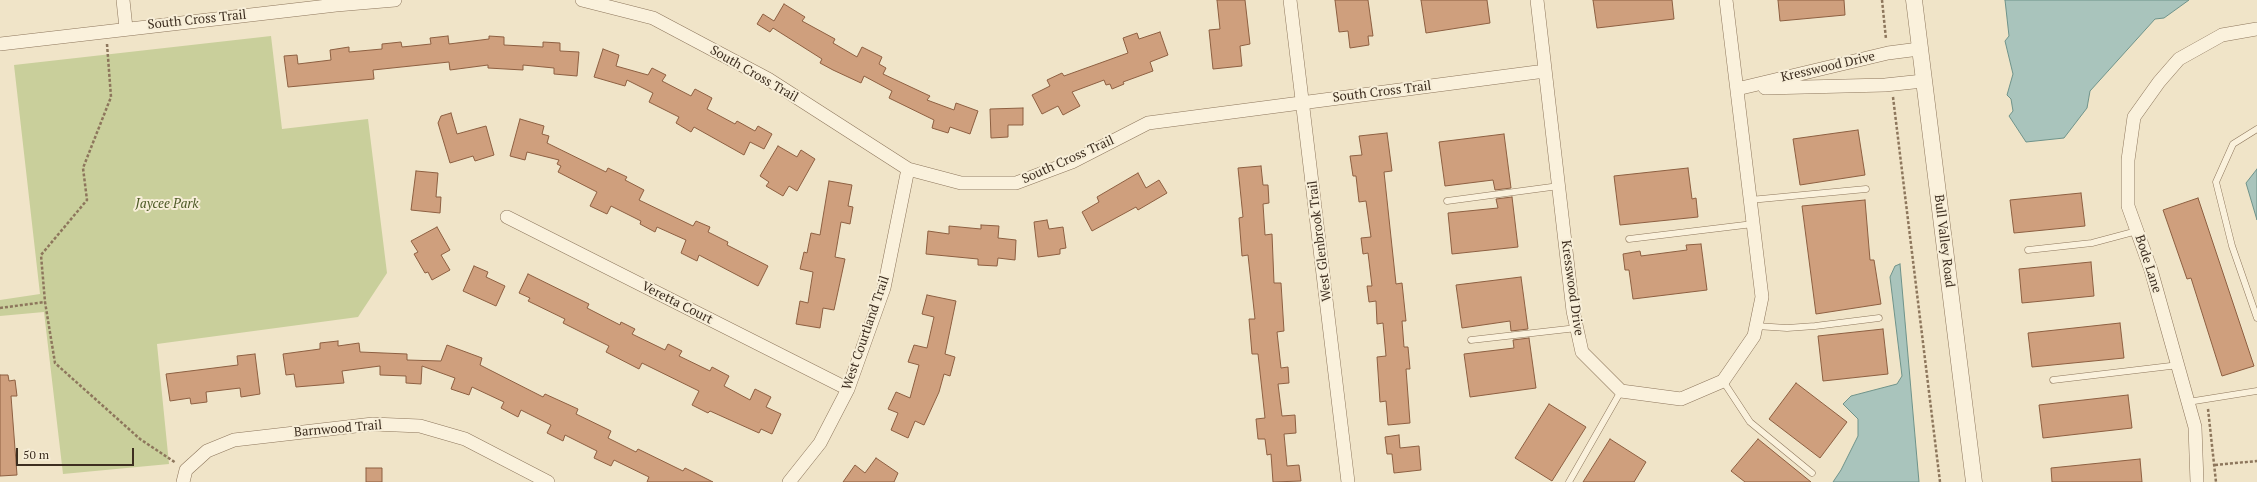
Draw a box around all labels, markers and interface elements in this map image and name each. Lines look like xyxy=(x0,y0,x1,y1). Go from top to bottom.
street label: South Cross Trail xyxy=(147,7,247,33)
street label: South Cross Trail xyxy=(707,42,801,106)
street label: Kresswood Drive xyxy=(1779,49,1877,85)
street label: South Cross Trail xyxy=(1332,78,1432,106)
street label: South Cross Trail xyxy=(1019,133,1117,187)
street label: West Glenbrook Trail xyxy=(1305,180,1335,302)
street label: Bull Valley Road xyxy=(1931,194,1957,288)
park label: Jaycee Park xyxy=(135,196,199,212)
street label: Bode Lane xyxy=(2131,233,2165,295)
street label: Kresswood Drive xyxy=(1558,239,1586,337)
street label: West Courtland Trail xyxy=(839,274,893,392)
street label: Veretta Court xyxy=(639,278,715,328)
street label: Barnwood Trail xyxy=(293,417,383,441)
scale bar xyxy=(18,440,136,466)
text: 50 m xyxy=(23,447,49,462)

